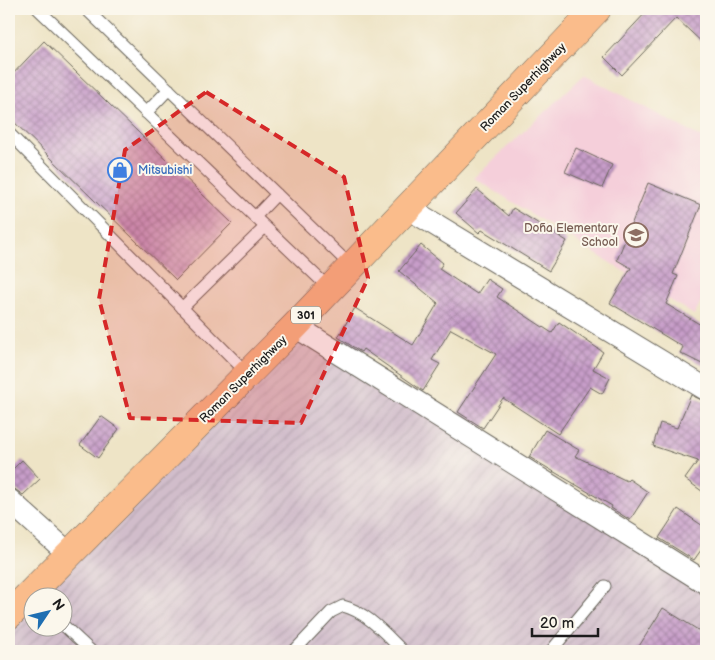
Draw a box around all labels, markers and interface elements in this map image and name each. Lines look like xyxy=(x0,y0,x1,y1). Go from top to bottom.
street label: Roman Superhighway xyxy=(477,40,570,135)
shop icon: Mitsubishi xyxy=(107,157,133,183)
place label: Mitsubishi xyxy=(138,163,192,178)
place label: Doña Elementary School xyxy=(524,221,619,250)
school or university icon: Doña Elementary School xyxy=(623,222,649,248)
road number: 301 xyxy=(291,306,321,324)
street label: Roman Superhighway xyxy=(197,332,291,426)
north arrow xyxy=(22,588,72,638)
text: N xyxy=(48,596,68,614)
scale bar xyxy=(532,605,599,637)
text: 20 m xyxy=(540,614,574,633)

